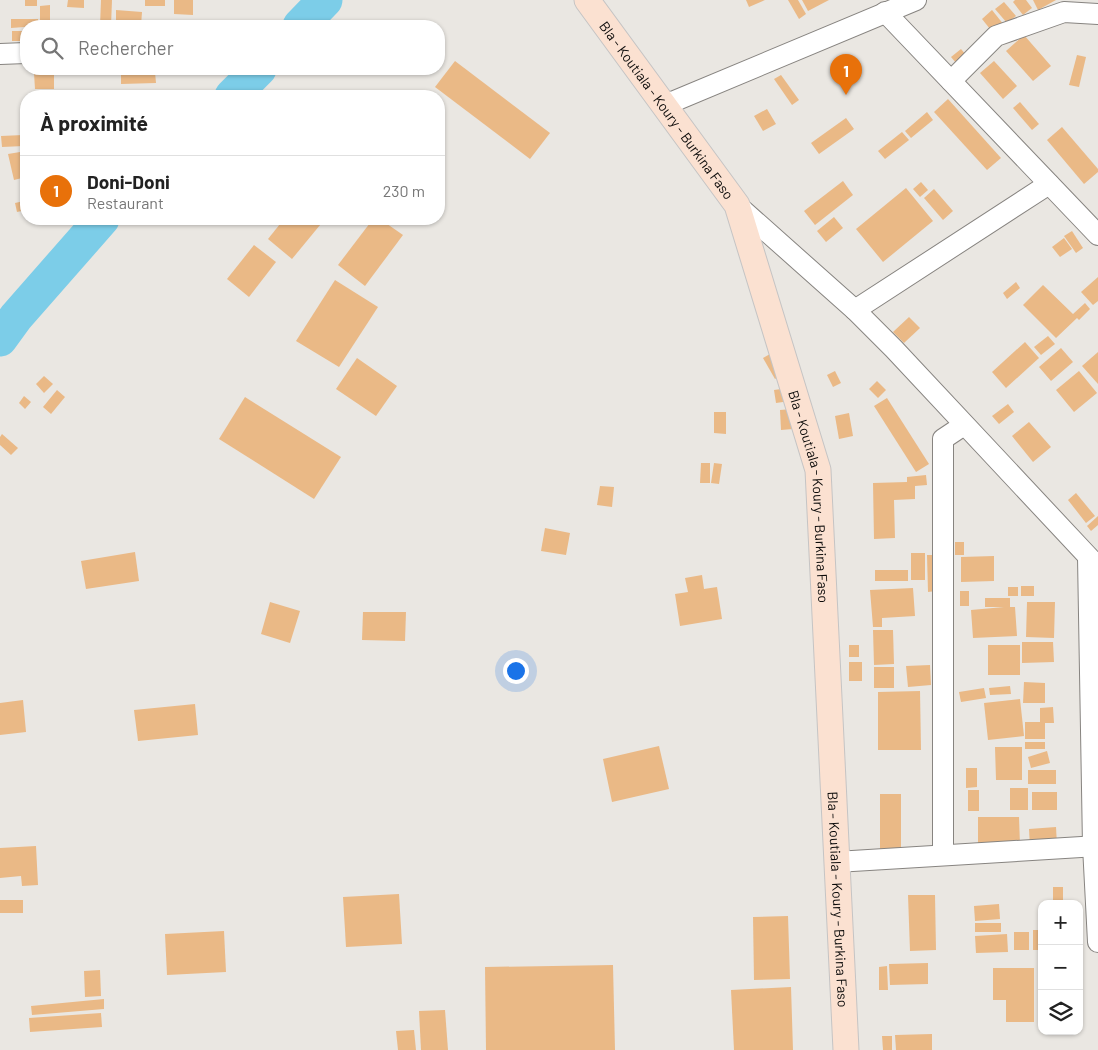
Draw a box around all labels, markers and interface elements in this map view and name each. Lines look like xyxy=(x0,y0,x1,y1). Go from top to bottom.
street label: Bla - Koutiala - Koury - Burkina Faso xyxy=(597,17,738,202)
search box xyxy=(20,20,445,75)
icon: search xyxy=(38,34,66,62)
text: Rechercher xyxy=(78,36,174,59)
pin: 1 xyxy=(830,54,862,95)
text: À proximité xyxy=(40,110,148,135)
text: Doni-Doni xyxy=(87,170,170,193)
text: 1 xyxy=(53,181,59,200)
text: 230 m xyxy=(383,181,425,200)
text: Restaurant xyxy=(87,193,164,212)
street label: Bla - Koutiala - Koury - Burkina Faso xyxy=(786,388,833,603)
your location xyxy=(503,658,529,684)
street label: Bla - Koutiala - Koury - Burkina Faso xyxy=(825,791,852,1008)
map controls xyxy=(1038,900,1083,1035)
button: + xyxy=(1038,900,1083,945)
button: − xyxy=(1038,945,1083,990)
button: layers xyxy=(1038,990,1083,1035)

